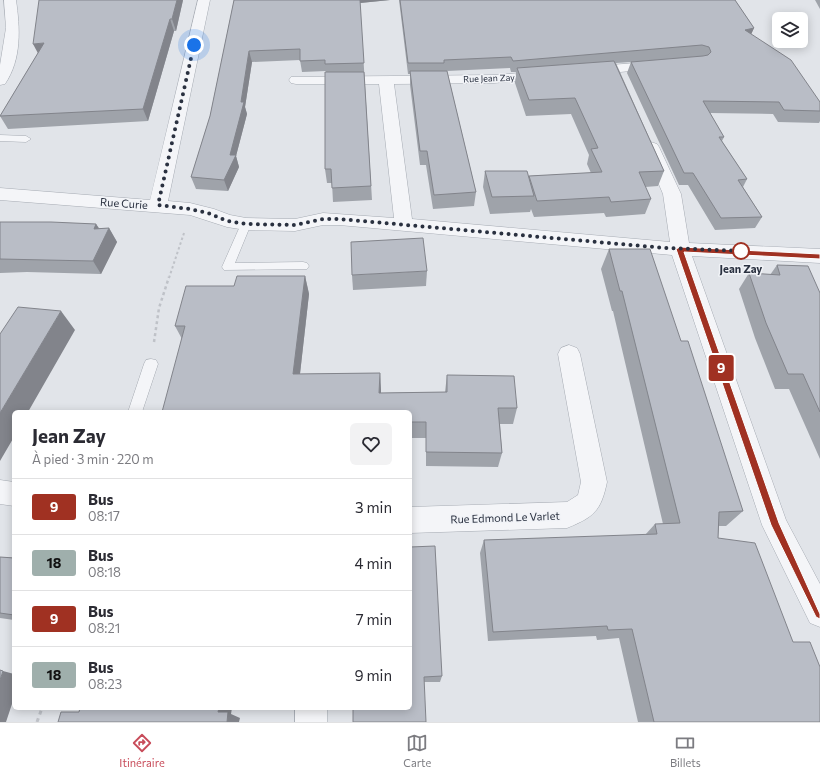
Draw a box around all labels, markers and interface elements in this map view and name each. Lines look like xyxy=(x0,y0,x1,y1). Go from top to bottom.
map controls xyxy=(772,12,808,48)
button: layers xyxy=(772,12,808,48)
your location xyxy=(184,35,204,55)
street label: Rue Jean Zay xyxy=(463,72,515,84)
street label: Rue Curie xyxy=(100,195,149,211)
marker: Jean Zay xyxy=(732,242,750,260)
place label: Jean Zay xyxy=(720,262,762,276)
line badge: 9 xyxy=(708,355,734,381)
text: 9 xyxy=(717,359,725,376)
button: heart xyxy=(350,423,392,465)
text: Jean Zay xyxy=(32,424,106,447)
text: À pied · 3 min · 220 m xyxy=(32,451,154,467)
text: Bus xyxy=(88,490,113,508)
text: 9 xyxy=(50,498,58,515)
text: 3 min xyxy=(355,498,392,516)
text: 08:17 xyxy=(88,508,120,524)
street label: Rue Edmond Le Varlet xyxy=(450,509,560,525)
text: Bus xyxy=(88,546,113,564)
text: 18 xyxy=(47,554,62,571)
text: 4 min xyxy=(355,554,392,572)
text: 08:18 xyxy=(88,564,121,580)
text: Bus xyxy=(88,602,113,620)
text: 9 xyxy=(50,610,58,627)
text: 7 min xyxy=(356,610,392,628)
text: 08:21 xyxy=(88,620,120,636)
text: Bus xyxy=(88,658,113,676)
text: 18 xyxy=(47,666,62,683)
text: 9 min xyxy=(354,666,392,684)
text: 08:23 xyxy=(88,676,122,692)
tab: Itinéraire xyxy=(119,732,165,769)
tab: Carte xyxy=(403,732,431,769)
tab: Billets xyxy=(670,732,701,769)

